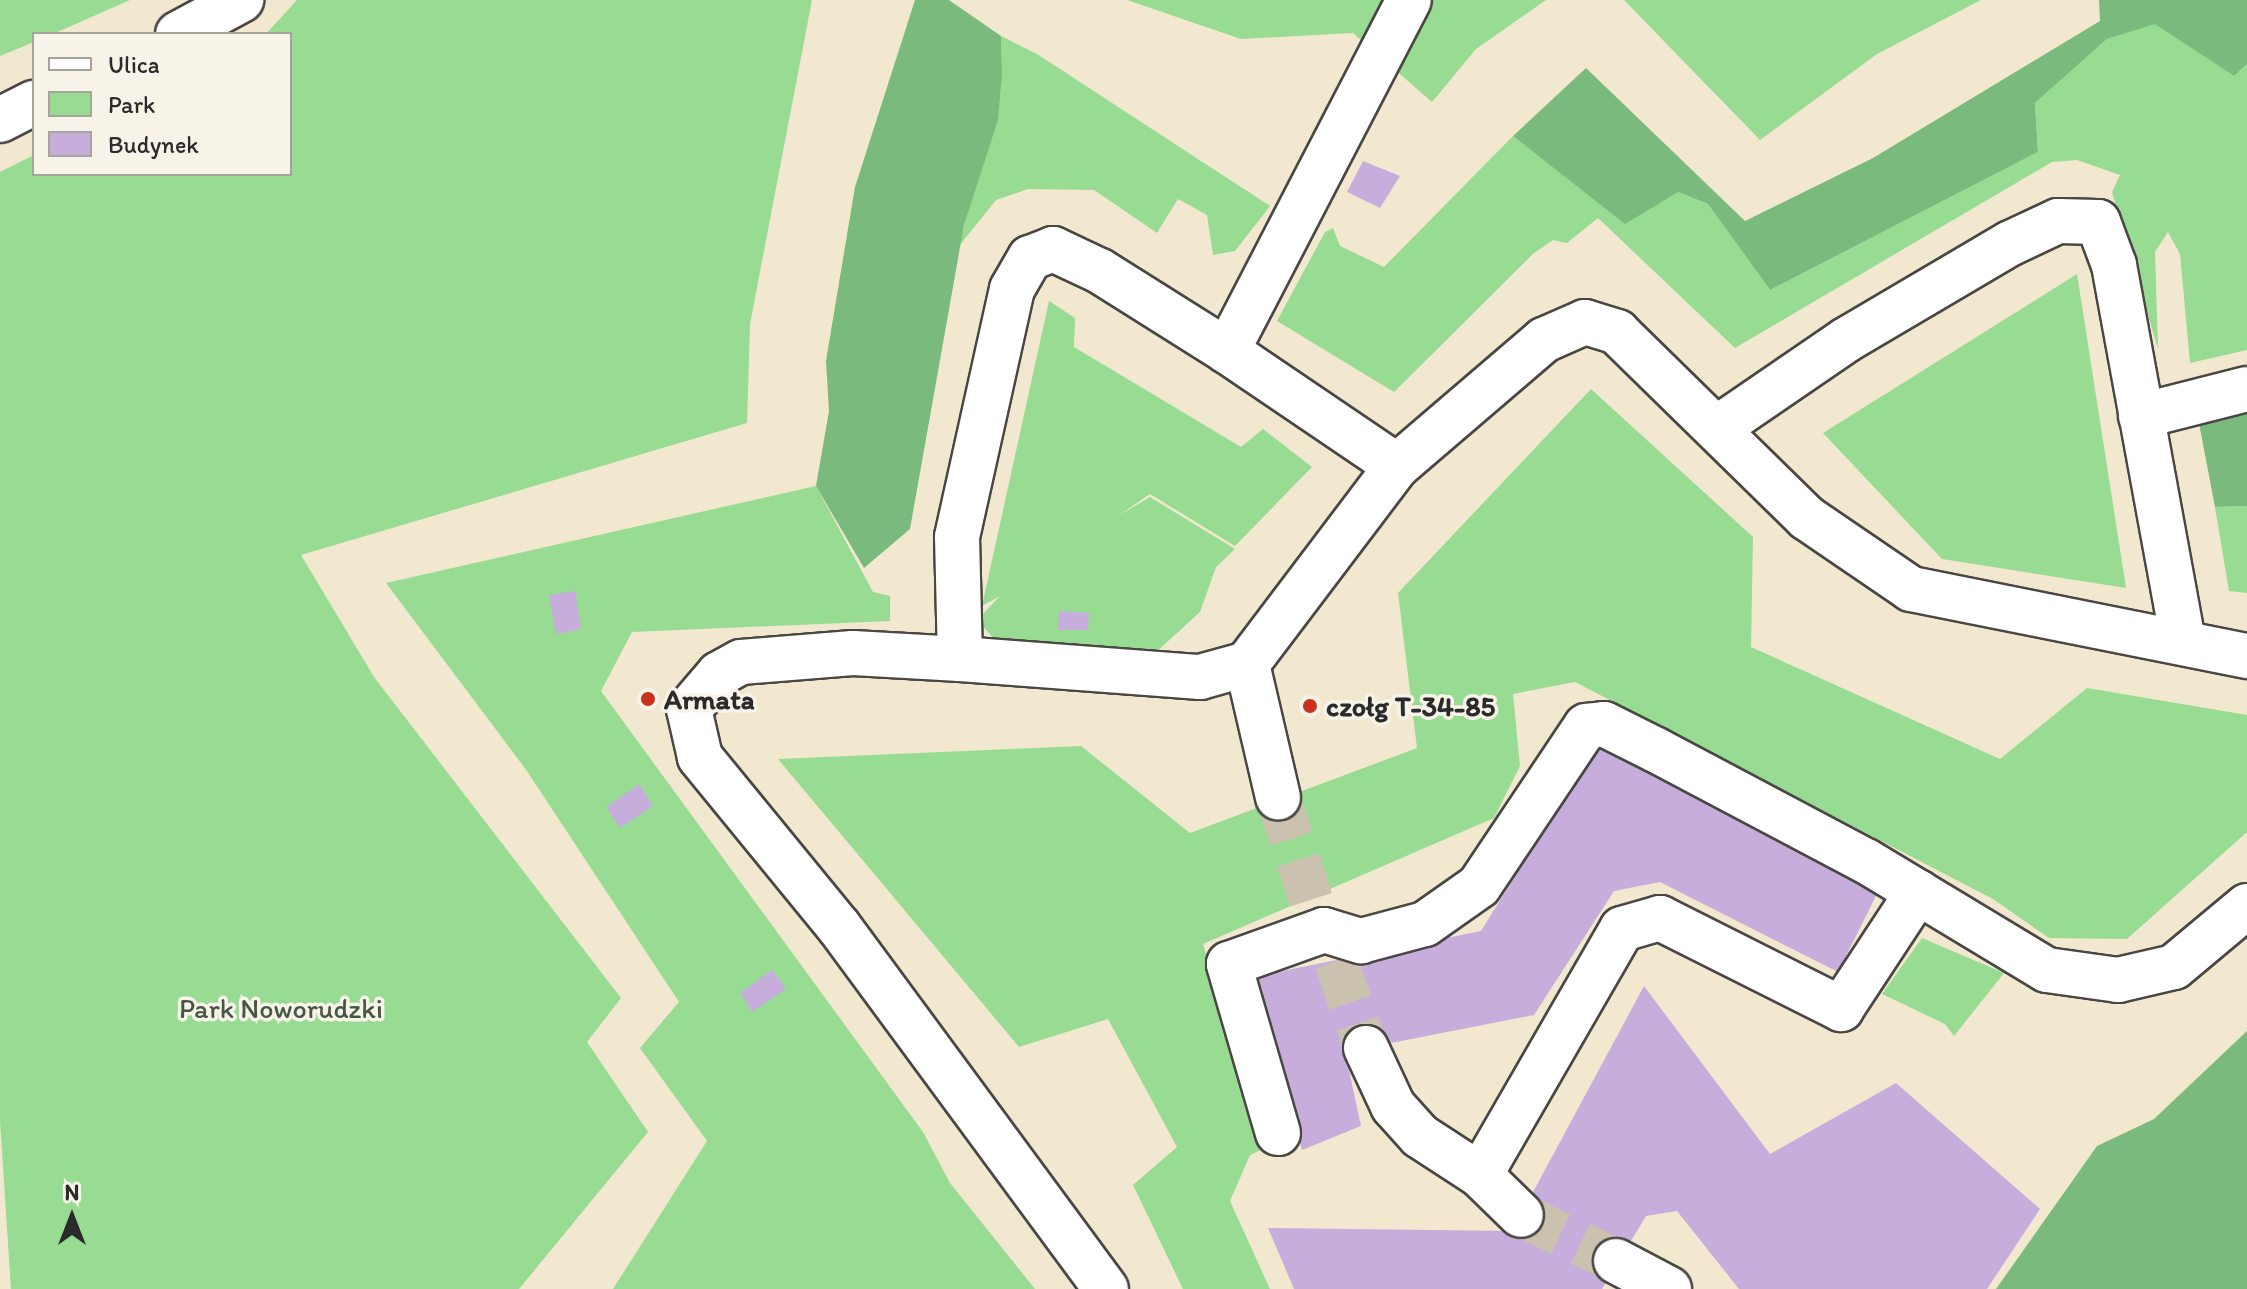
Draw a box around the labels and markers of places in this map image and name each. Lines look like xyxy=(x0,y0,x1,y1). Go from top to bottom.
place label: Armata xyxy=(664,682,754,716)
place label: czołg T-34-85 xyxy=(1326,689,1495,723)
marker: Armata xyxy=(639,690,657,708)
marker: czołg T-34-85 xyxy=(1301,697,1319,715)

